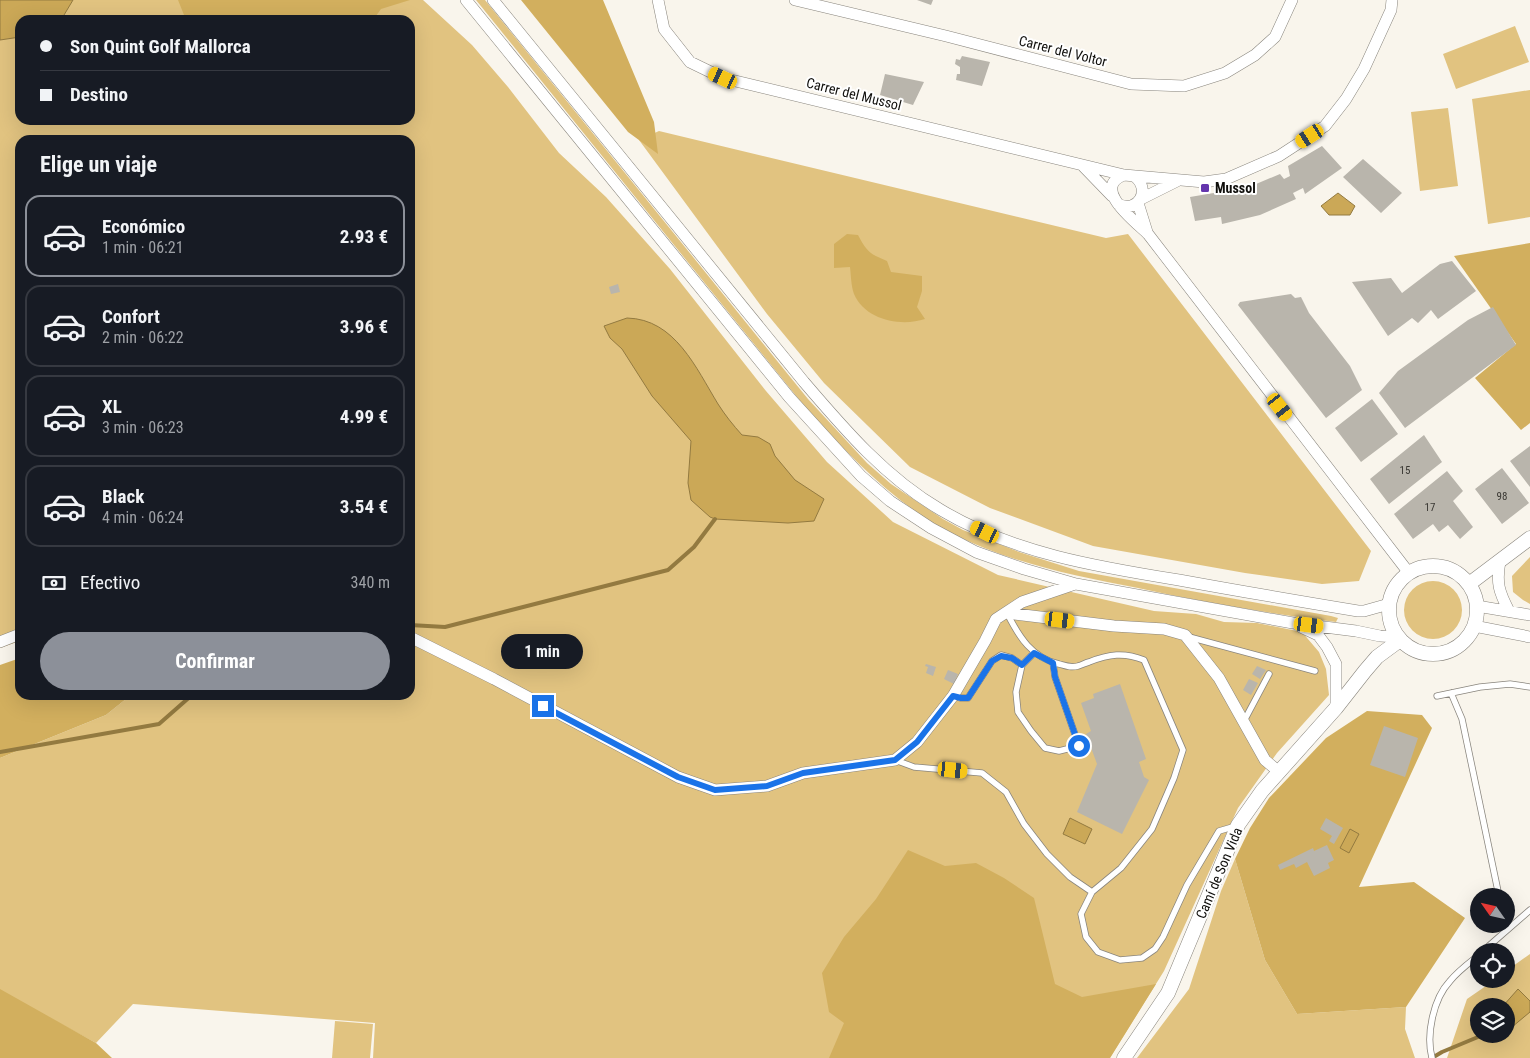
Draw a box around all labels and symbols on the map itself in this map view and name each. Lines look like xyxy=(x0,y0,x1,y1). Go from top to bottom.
street label: Carrer del Voltor xyxy=(1017,32,1109,70)
car xyxy=(706,65,739,91)
street label: Carrer del Mussol xyxy=(805,74,903,114)
car xyxy=(1293,122,1326,150)
place label: Mussol xyxy=(1215,180,1256,196)
marker: Mussol xyxy=(1199,182,1211,194)
car xyxy=(1264,391,1295,423)
house number: 15 xyxy=(1400,464,1410,477)
house number: 98 xyxy=(1497,490,1507,503)
house number: 17 xyxy=(1425,501,1435,514)
car xyxy=(968,519,1001,545)
car xyxy=(1044,611,1075,629)
car xyxy=(1293,616,1324,634)
callout: 1 min xyxy=(502,634,584,668)
route end xyxy=(532,695,554,717)
route start xyxy=(1068,735,1090,757)
car xyxy=(937,761,968,779)
street label: Camí de Son Vida xyxy=(1193,825,1245,921)
north arrow xyxy=(1470,888,1515,932)

